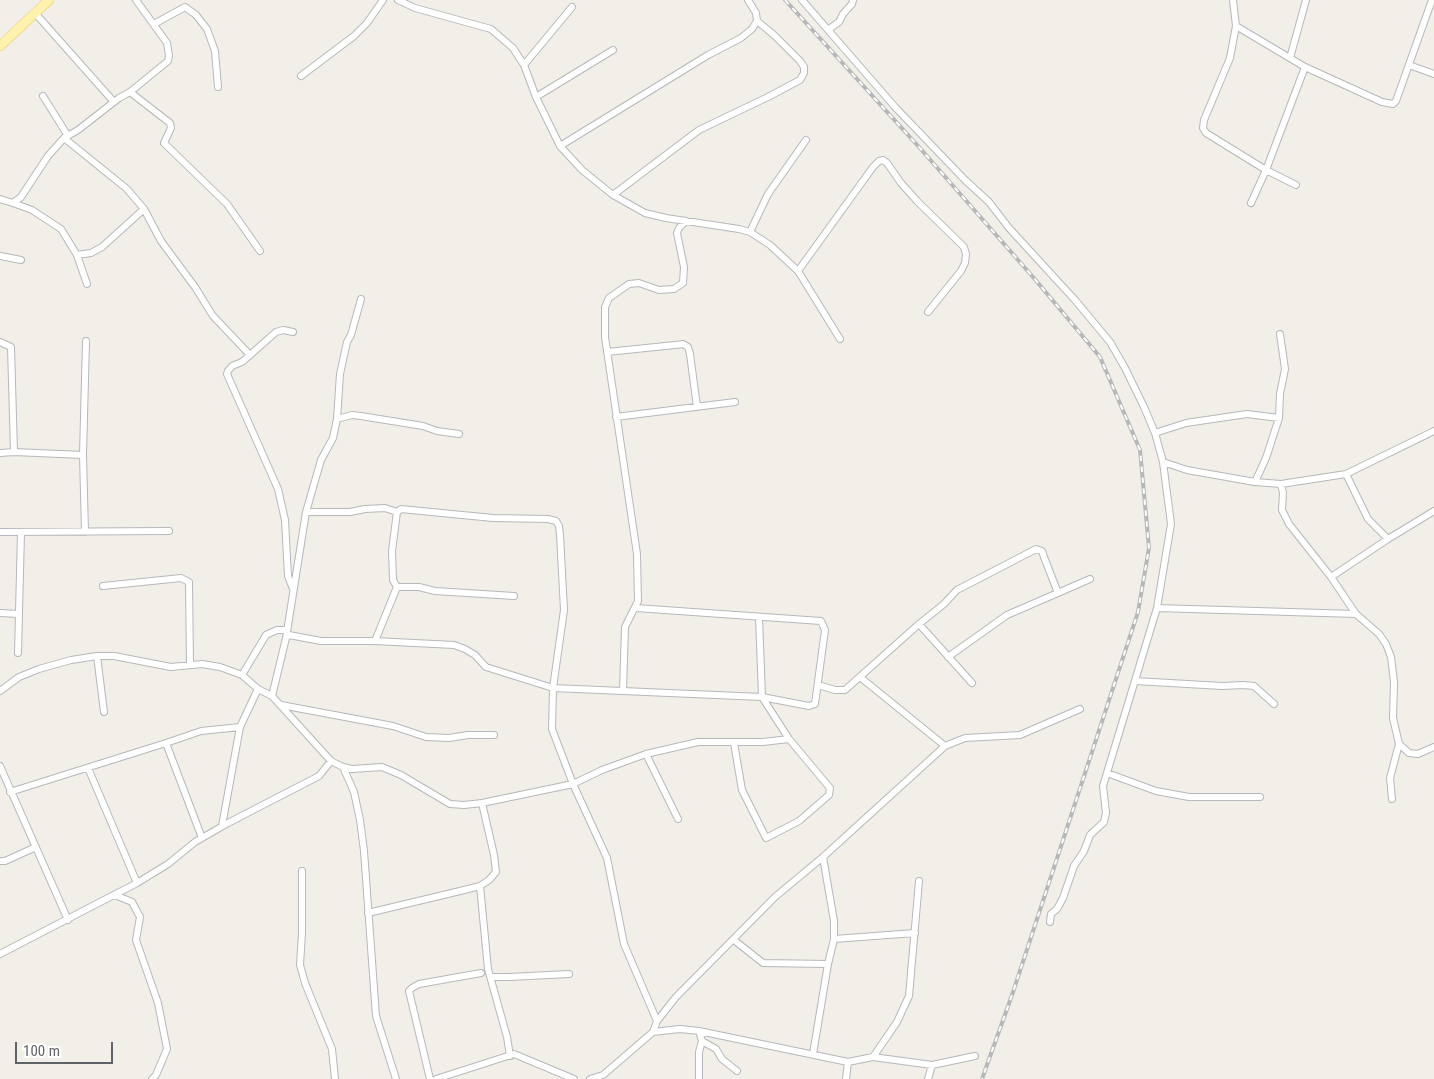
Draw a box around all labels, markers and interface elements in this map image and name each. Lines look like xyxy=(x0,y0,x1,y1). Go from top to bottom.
scale bar xyxy=(18,1032,115,1064)
text: 100 m xyxy=(23,1042,60,1060)

